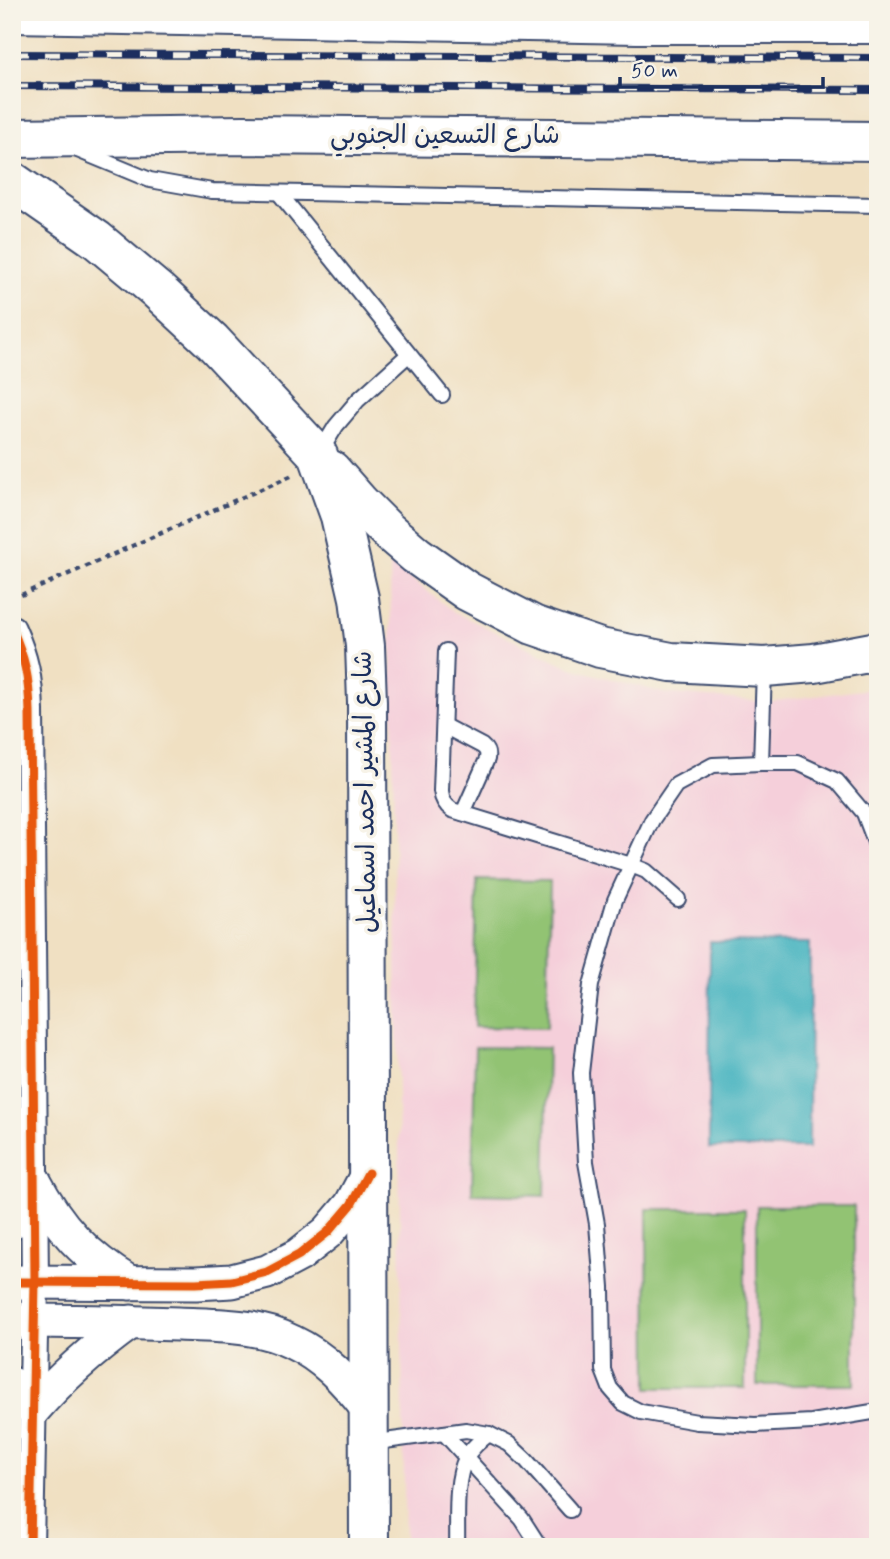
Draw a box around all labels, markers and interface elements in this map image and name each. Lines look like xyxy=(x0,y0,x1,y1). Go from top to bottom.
scale bar xyxy=(620,46,824,90)
text: 50 m xyxy=(631,57,678,85)
street label: شارع التسعين الجنوبي xyxy=(330,119,560,157)
street label: شارع المشير احمد اسماعيل xyxy=(347,650,385,934)

